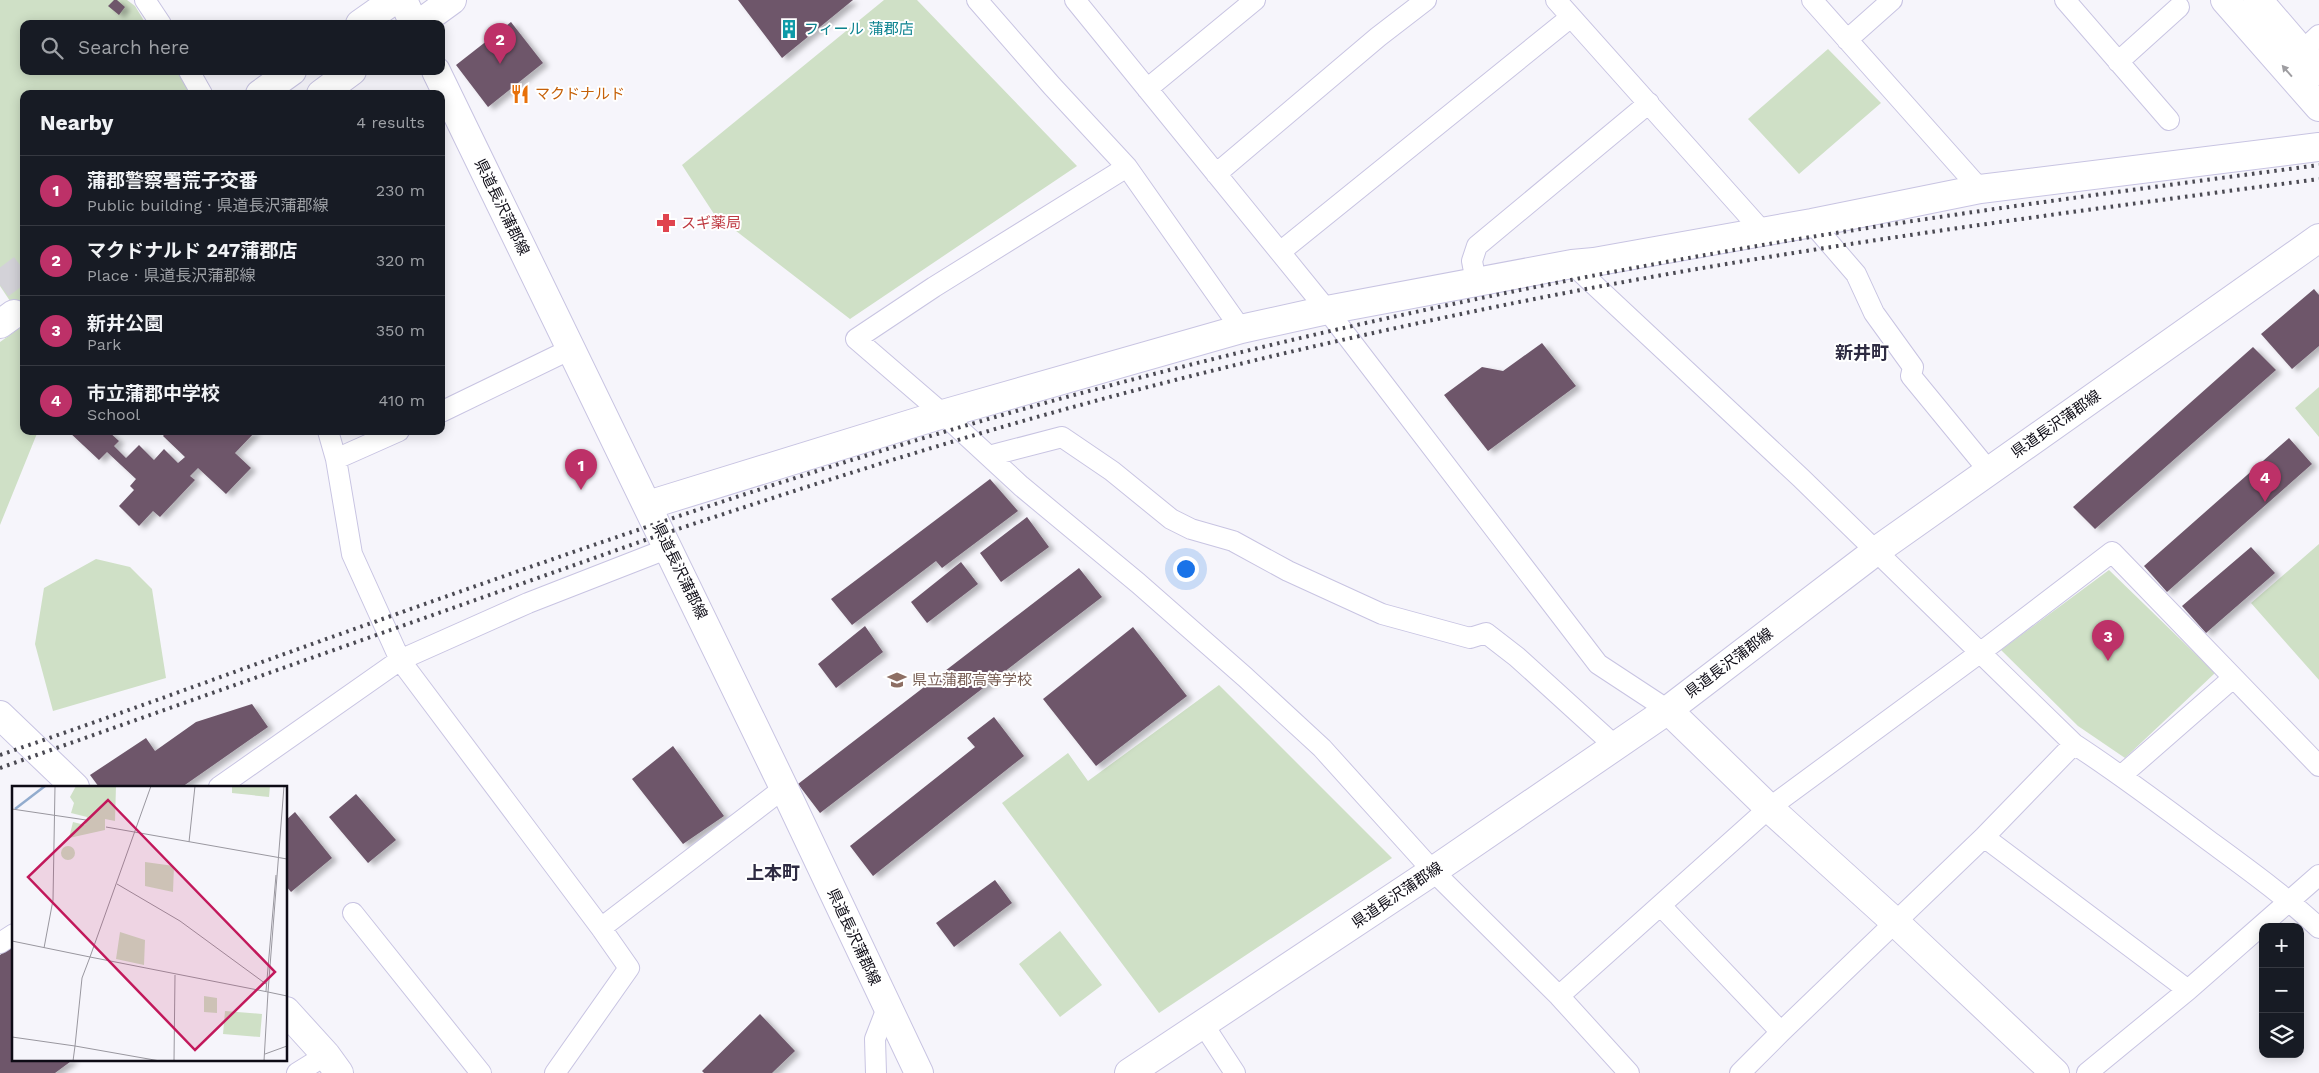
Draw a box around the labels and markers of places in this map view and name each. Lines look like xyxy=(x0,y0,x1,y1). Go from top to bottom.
building icon: フィール 蒲郡店 xyxy=(778,18,800,40)
place label: フィール 蒲郡店 xyxy=(804,20,914,38)
pin: 2 xyxy=(484,23,516,64)
restaurant icon: マクドナルド xyxy=(509,83,531,105)
place label: マクドナルド xyxy=(535,85,625,103)
pharmacy icon: スギ薬局 xyxy=(655,212,677,234)
place label: スギ薬局 xyxy=(681,214,741,232)
pin: 1 xyxy=(565,449,597,490)
pin: 4 xyxy=(2249,461,2281,502)
pin: 3 xyxy=(2092,620,2124,661)
school or university icon: 県立蒲郡高等学校 xyxy=(886,669,908,691)
place label: 県立蒲郡高等学校 xyxy=(912,671,1032,689)

